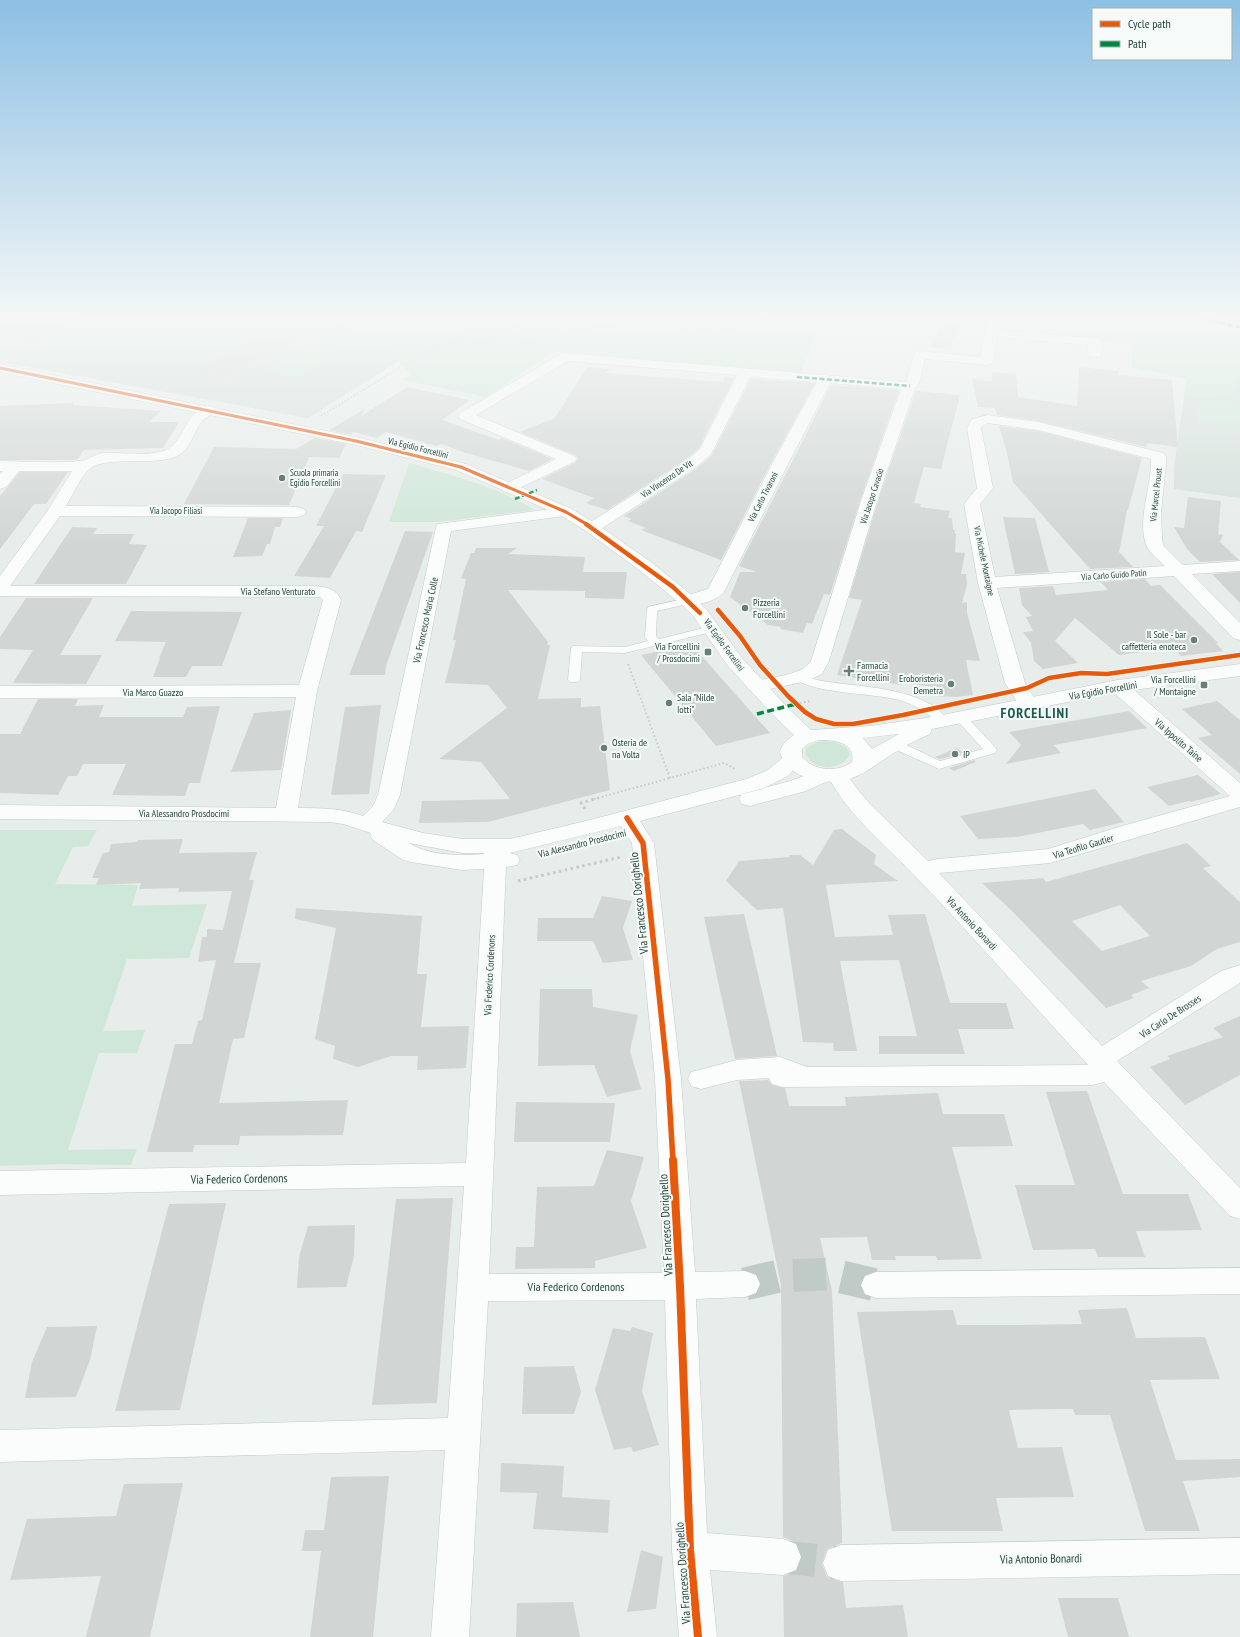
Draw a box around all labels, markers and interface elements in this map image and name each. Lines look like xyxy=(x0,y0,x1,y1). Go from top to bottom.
legend xyxy=(1092,8,1232,60)
text: Cycle path xyxy=(1128,16,1171,31)
text: Path xyxy=(1128,36,1146,51)
street label: Via Egidio Forcellini xyxy=(386,434,450,460)
street label: Via Vincenzo De Vit xyxy=(638,457,695,500)
place label: Scuola primaria Egidio Forcellini xyxy=(290,467,340,488)
street label: Via Jacopo Cavacio xyxy=(857,467,886,526)
street label: Via Marcel Proust xyxy=(1147,467,1164,523)
street label: Via Carlo Tivaroni xyxy=(745,470,780,525)
marker: Scuola primaria Egidio Forcellini xyxy=(277,473,287,483)
street label: Via Jacopo Filiasi xyxy=(149,505,202,516)
street label: Via Michele Montaigne xyxy=(972,524,997,597)
street label: Via Carlo Guido Patin xyxy=(1080,567,1147,582)
street label: Via Francesco Maria Colle xyxy=(410,576,441,665)
street label: Via Stefano Venturato xyxy=(240,585,315,598)
place label: Pizzeria Forcellini xyxy=(753,596,785,621)
marker: Pizzeria Forcellini xyxy=(740,603,750,613)
street label: Via Egidio Forcellini xyxy=(701,616,747,673)
place label: Il Sole - bar caffetteria enoteca xyxy=(1122,628,1186,653)
marker: Il Sole - bar caffetteria enoteca xyxy=(1189,635,1199,645)
place label: Via Forcellini / Prosdocimi xyxy=(654,640,700,665)
marker: Via Forcellini / Prosdocimi xyxy=(703,647,713,657)
place label: Farmacia Forcellini xyxy=(857,659,889,684)
marker: Farmacia Forcellini xyxy=(844,666,854,676)
place label: Eroboristeria Demetra xyxy=(899,672,943,697)
place label: Via Forcellini / Montaigne xyxy=(1150,673,1196,698)
street label: Via Egidio Forcellini xyxy=(1067,678,1138,703)
marker: Eroboristeria Demetra xyxy=(946,679,956,689)
marker: Via Forcellini / Montaigne xyxy=(1199,680,1209,690)
street label: Via Marco Guazzo xyxy=(122,686,183,699)
place label: Sala "Nilde Iotti" xyxy=(677,691,714,716)
marker: Sala "Nilde Iotti" xyxy=(664,698,674,708)
district label: FORCELLINI xyxy=(1001,704,1069,722)
street label: Via Ippolito Taine xyxy=(1151,715,1206,765)
place label: Osteria de na Volta xyxy=(612,736,647,761)
marker: Osteria de na Volta xyxy=(599,743,609,753)
place label: IP xyxy=(963,748,970,761)
marker: IP xyxy=(950,749,960,759)
street label: Via Alessandro Prosdocimi xyxy=(138,807,229,820)
street label: Via Alessandro Prosdocimi xyxy=(536,826,627,861)
street label: Via Teofilo Gautier xyxy=(1050,831,1115,862)
street label: Via Francesco Dorighello xyxy=(626,851,651,956)
street label: Via Antonio Bonardi xyxy=(943,893,1000,953)
street label: Via Federico Cordenons xyxy=(481,934,498,1017)
street label: Via Carlo De Brosses xyxy=(1136,991,1204,1042)
street label: Via Federico Cordenons xyxy=(189,1170,288,1187)
street label: Via Francesco Dorighello xyxy=(655,1174,676,1277)
street label: Via Federico Cordenons xyxy=(527,1279,624,1294)
street label: Via Francesco Dorighello xyxy=(671,1522,694,1626)
street label: Via Antonio Bonardi xyxy=(999,1550,1082,1567)

